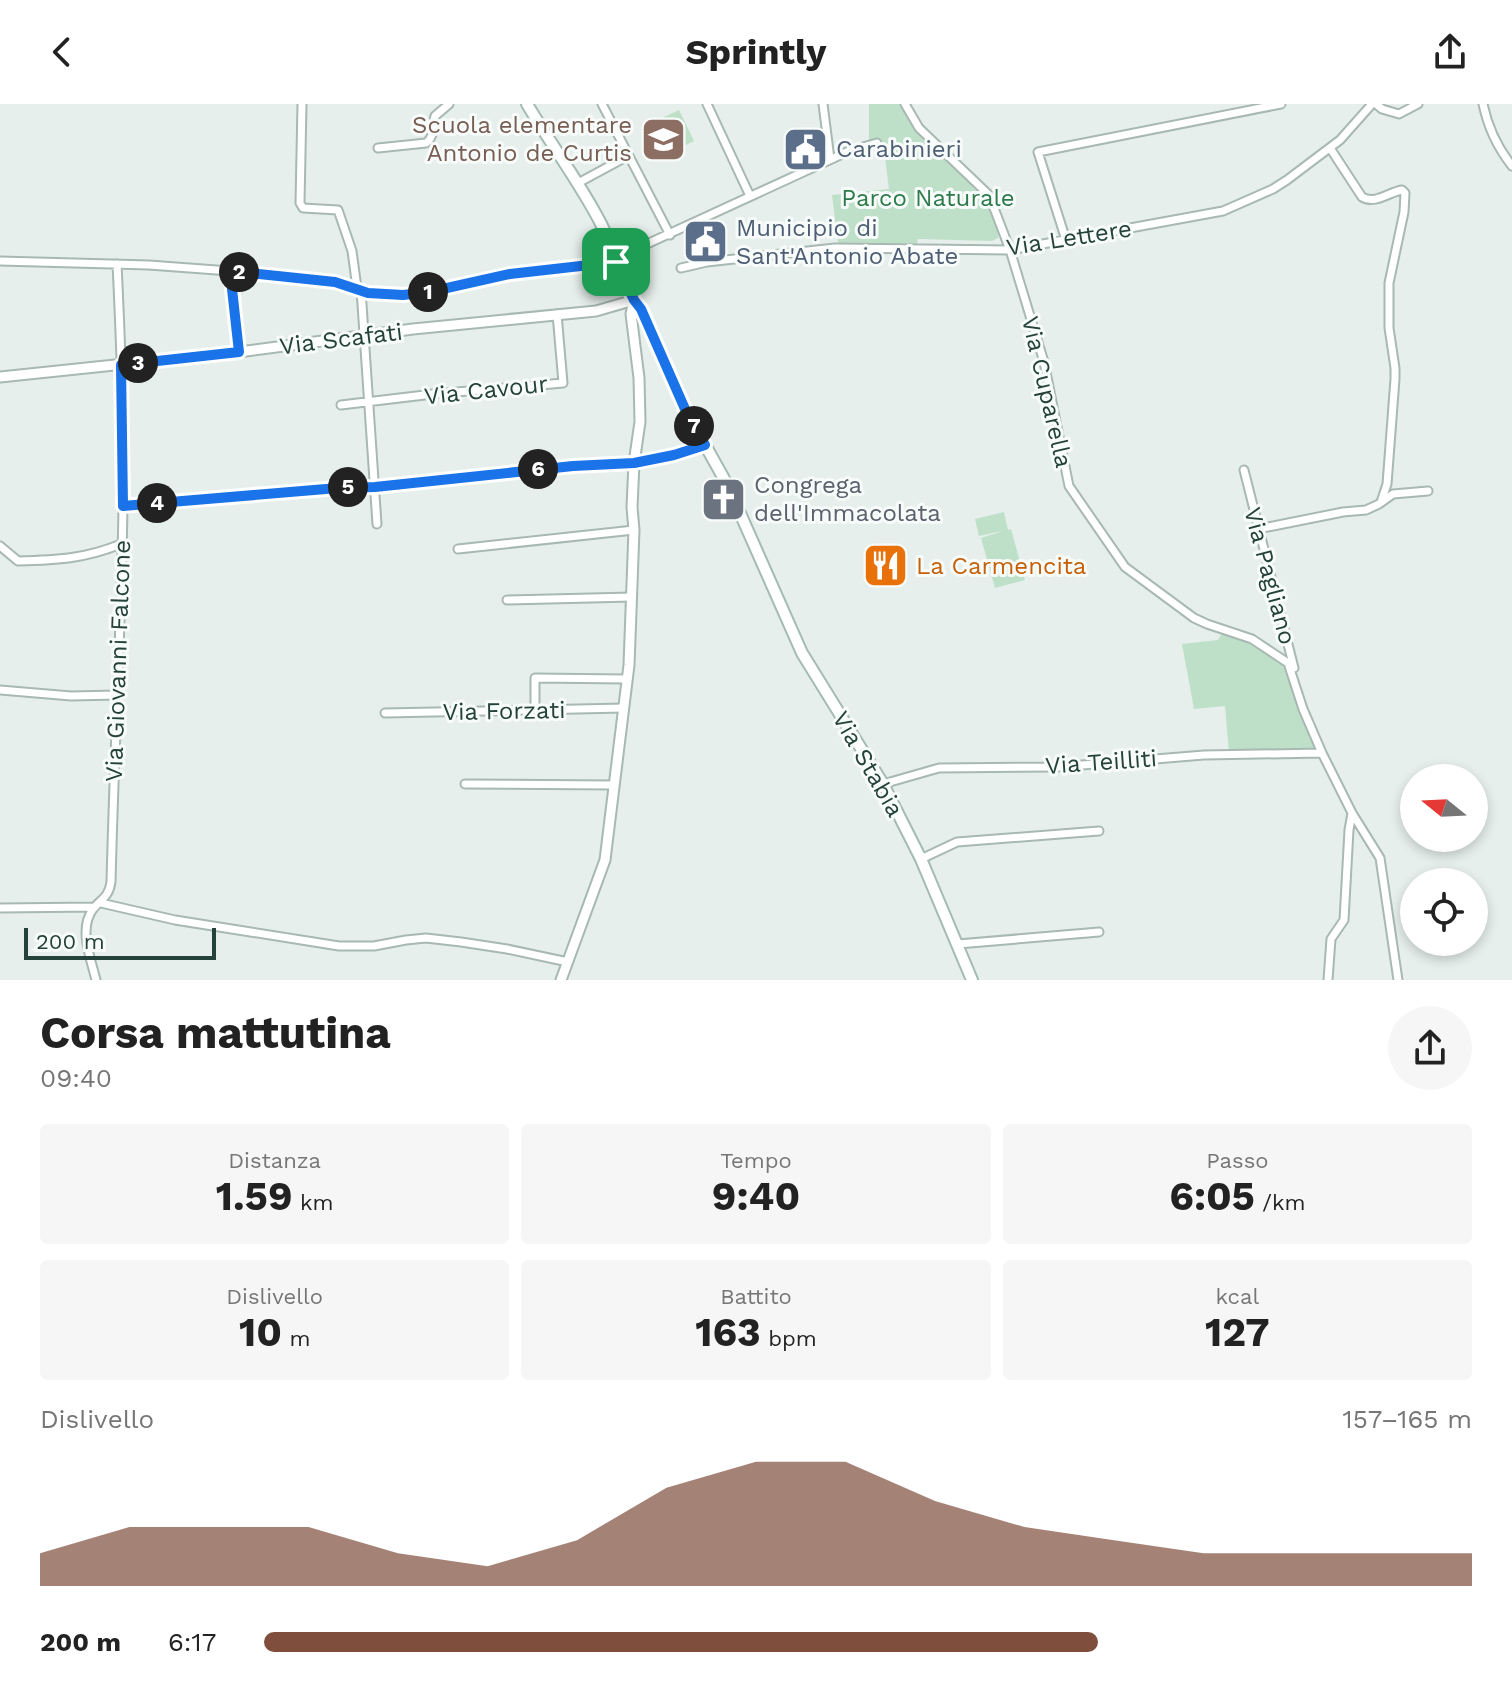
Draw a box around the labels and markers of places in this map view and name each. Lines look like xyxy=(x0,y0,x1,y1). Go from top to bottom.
place label: Scuola elementare Antonio de Curtis xyxy=(412,111,632,167)
school or university icon: Scuola elementare Antonio de Curtis xyxy=(639,115,687,163)
public building icon: Carabinieri xyxy=(781,125,829,173)
place label: Carabinieri xyxy=(836,135,962,163)
place label: Municipio di Sant'Antonio Abate xyxy=(736,214,958,270)
public building icon: Municipio di Sant'Antonio Abate xyxy=(681,218,729,266)
pin xyxy=(582,228,650,296)
pin: 2 xyxy=(219,252,259,292)
pin: 1 xyxy=(408,272,448,312)
pin: 3 xyxy=(118,343,158,383)
pin: 7 xyxy=(674,406,714,446)
pin: 6 xyxy=(518,449,558,489)
pin: 5 xyxy=(328,467,368,507)
place label: Congrega dell'Immacolata xyxy=(754,471,941,527)
church icon: Congrega dell'Immacolata xyxy=(699,475,747,523)
pin: 4 xyxy=(137,483,177,523)
restaurant icon: La Carmencita xyxy=(861,542,909,590)
place label: La Carmencita xyxy=(916,552,1086,580)

